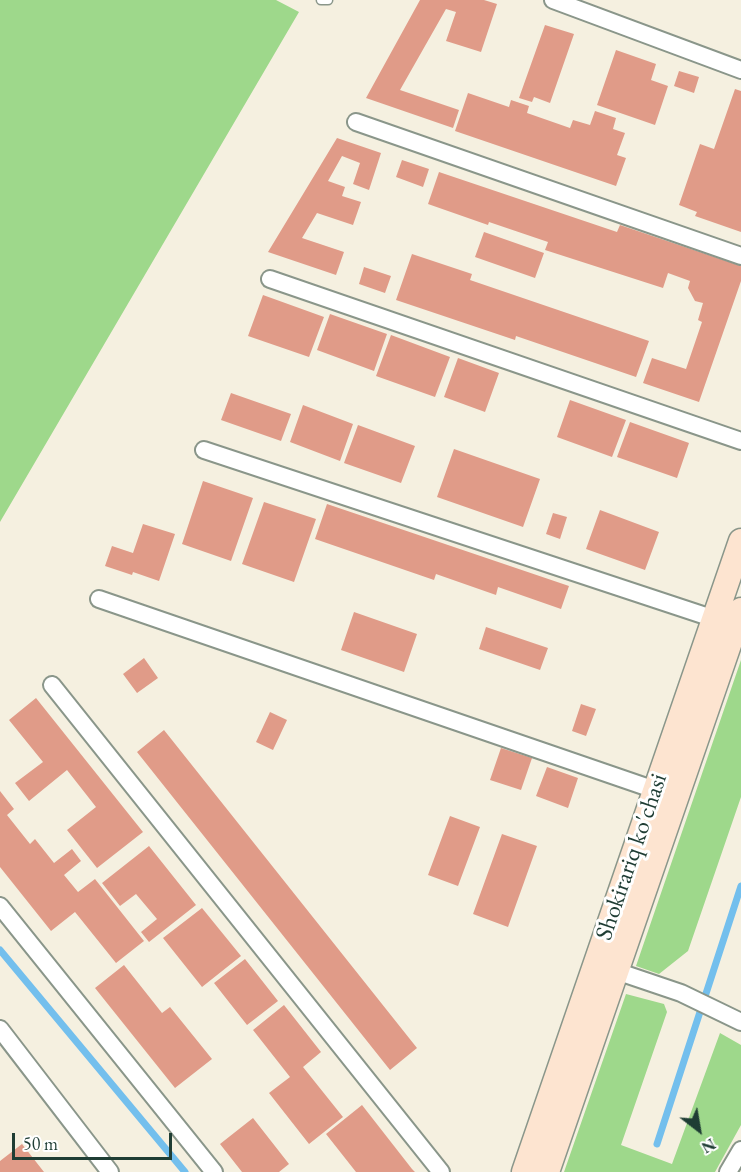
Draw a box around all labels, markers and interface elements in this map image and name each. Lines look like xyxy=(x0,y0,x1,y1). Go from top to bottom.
street label: Shokirariq ko'chasi xyxy=(590,770,674,944)
north arrow xyxy=(669,1100,729,1160)
scale bar xyxy=(15,1121,176,1159)
text: 50 m xyxy=(23,1132,58,1155)
text: N xyxy=(698,1134,719,1158)

